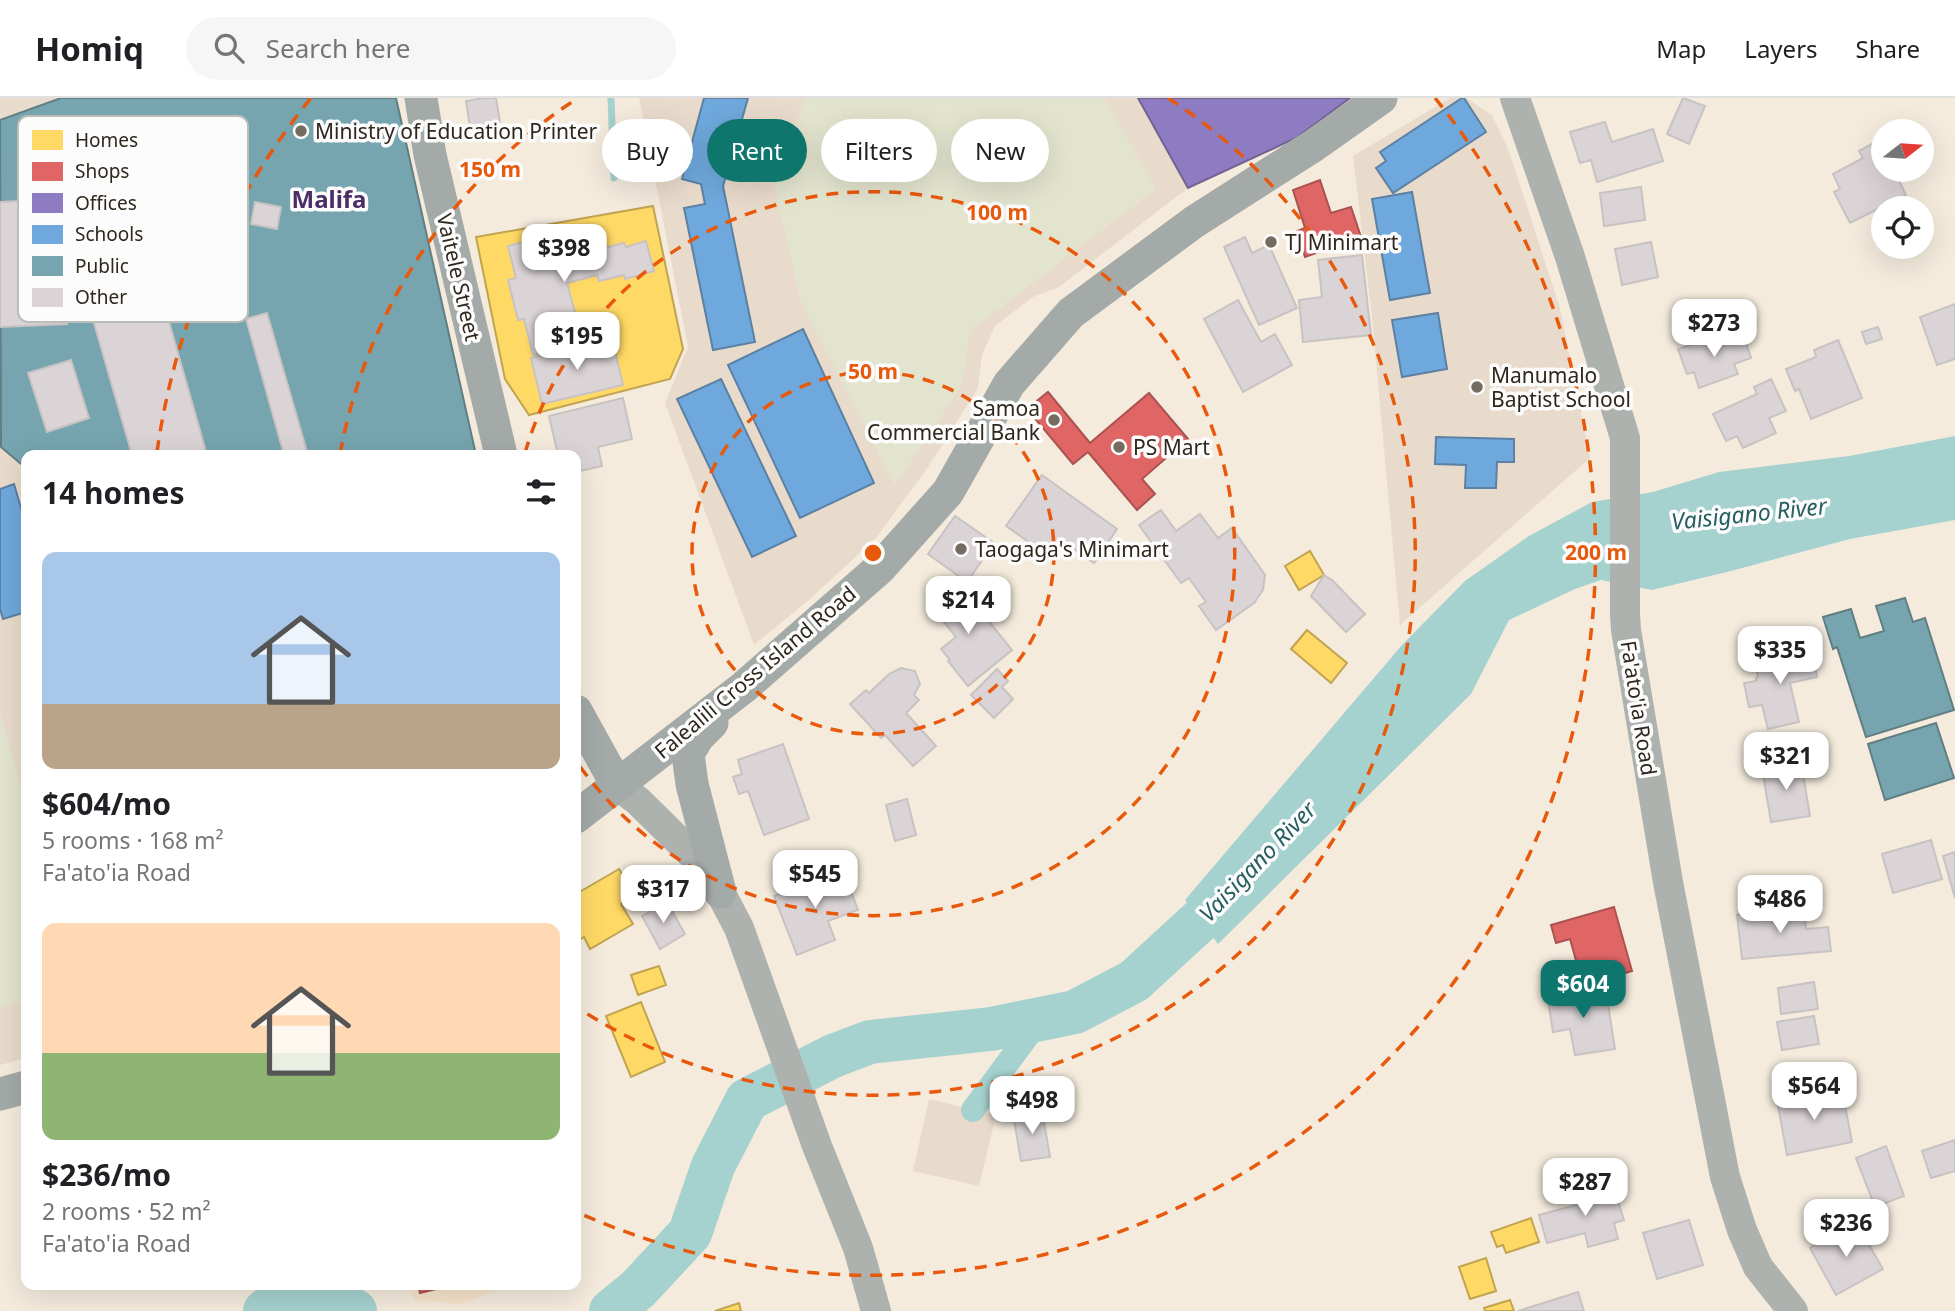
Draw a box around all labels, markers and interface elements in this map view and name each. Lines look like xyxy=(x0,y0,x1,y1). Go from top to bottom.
search box xyxy=(186,17,676,80)
text: Homiq xyxy=(35,26,144,71)
icon: search xyxy=(210,29,248,67)
text: Search here xyxy=(266,30,410,66)
text: Map xyxy=(1656,32,1706,65)
text: Layers xyxy=(1744,32,1818,65)
text: Share xyxy=(1856,32,1920,65)
legend xyxy=(18,116,248,322)
place label: Ministry of Education Printer xyxy=(315,117,598,145)
chip: Buy xyxy=(602,119,693,182)
chip: Rent xyxy=(707,119,807,182)
chip: Filters xyxy=(821,119,937,182)
chip: New xyxy=(951,119,1049,182)
north arrow xyxy=(1871,119,1934,182)
map controls xyxy=(1871,119,1934,259)
marker: Ministry of Education Printer xyxy=(293,123,309,139)
text: Homes xyxy=(75,127,138,153)
text: 150 m xyxy=(459,155,521,183)
text: Shops xyxy=(75,158,129,184)
district label: Malifa xyxy=(292,182,367,215)
text: Offices xyxy=(75,190,137,216)
button: locate xyxy=(1871,196,1934,259)
text: 100 m xyxy=(966,198,1028,226)
street label: Vaitele Street xyxy=(431,210,487,344)
text: Schools xyxy=(75,221,143,247)
pin: $398 xyxy=(523,225,605,284)
place label: TJ Minimart xyxy=(1285,228,1399,256)
text: $398 xyxy=(538,231,590,263)
marker: TJ Minimart xyxy=(1263,234,1279,250)
text: Public xyxy=(75,253,129,279)
text: Other xyxy=(75,284,127,310)
pin: $273 xyxy=(1673,300,1755,359)
text: $273 xyxy=(1688,306,1740,338)
pin: $195 xyxy=(536,313,618,372)
text: $195 xyxy=(551,319,603,351)
text: 50 m xyxy=(848,357,898,385)
place label: Manumalo Baptist School xyxy=(1491,361,1631,413)
marker: Manumalo Baptist School xyxy=(1469,379,1485,395)
place label: Samoa Commercial Bank xyxy=(867,394,1041,446)
marker: Samoa Commercial Bank xyxy=(1046,412,1062,428)
place label: PS Mart xyxy=(1133,433,1210,461)
marker: PS Mart xyxy=(1111,439,1127,455)
text: 14 homes xyxy=(42,472,185,513)
icon: filters xyxy=(522,473,560,511)
water label: Vaisigano River xyxy=(1670,489,1829,537)
place label: Taogaga's Minimart xyxy=(975,535,1169,563)
text: 200 m xyxy=(1565,538,1627,566)
centre of rings xyxy=(861,541,885,565)
marker: Taogaga's Minimart xyxy=(953,541,969,557)
pin: $214 xyxy=(927,576,1009,636)
street label: Falealili Cross Island Road xyxy=(648,579,862,765)
text: $214 xyxy=(942,583,994,615)
icon: home xyxy=(238,597,364,723)
pin: $335 xyxy=(1739,626,1821,686)
text: $335 xyxy=(1754,633,1806,665)
street label: Fa'ato'ia Road xyxy=(1615,639,1663,777)
pin: $321 xyxy=(1745,732,1827,792)
text: $321 xyxy=(1760,739,1812,771)
text: $604/mo xyxy=(42,783,171,824)
water label: Vaisigano River xyxy=(1191,793,1323,928)
text: 5 rooms · 168 m² xyxy=(42,824,224,856)
pin: $545 xyxy=(774,850,856,910)
text: Fa'ato'ia Road xyxy=(42,856,191,888)
text: $545 xyxy=(789,857,841,889)
pin: $317 xyxy=(622,866,704,925)
text: $317 xyxy=(637,872,689,904)
pin: $486 xyxy=(1739,876,1821,935)
text: $486 xyxy=(1754,882,1806,914)
pin: $604 xyxy=(1542,960,1624,1020)
text: $604 xyxy=(1557,967,1609,999)
icon: home xyxy=(238,968,364,1094)
pin: $564 xyxy=(1773,1062,1855,1122)
text: $564 xyxy=(1788,1069,1840,1101)
pin: $498 xyxy=(991,1076,1073,1136)
text: $498 xyxy=(1006,1083,1058,1115)
text: $236/mo xyxy=(42,1154,171,1195)
pin: $287 xyxy=(1544,1158,1626,1218)
text: $287 xyxy=(1559,1165,1611,1197)
text: 2 rooms · 52 m² xyxy=(42,1195,211,1227)
pin: $236 xyxy=(1805,1200,1887,1259)
text: $236 xyxy=(1820,1206,1872,1238)
text: Fa'ato'ia Road xyxy=(42,1227,191,1259)

